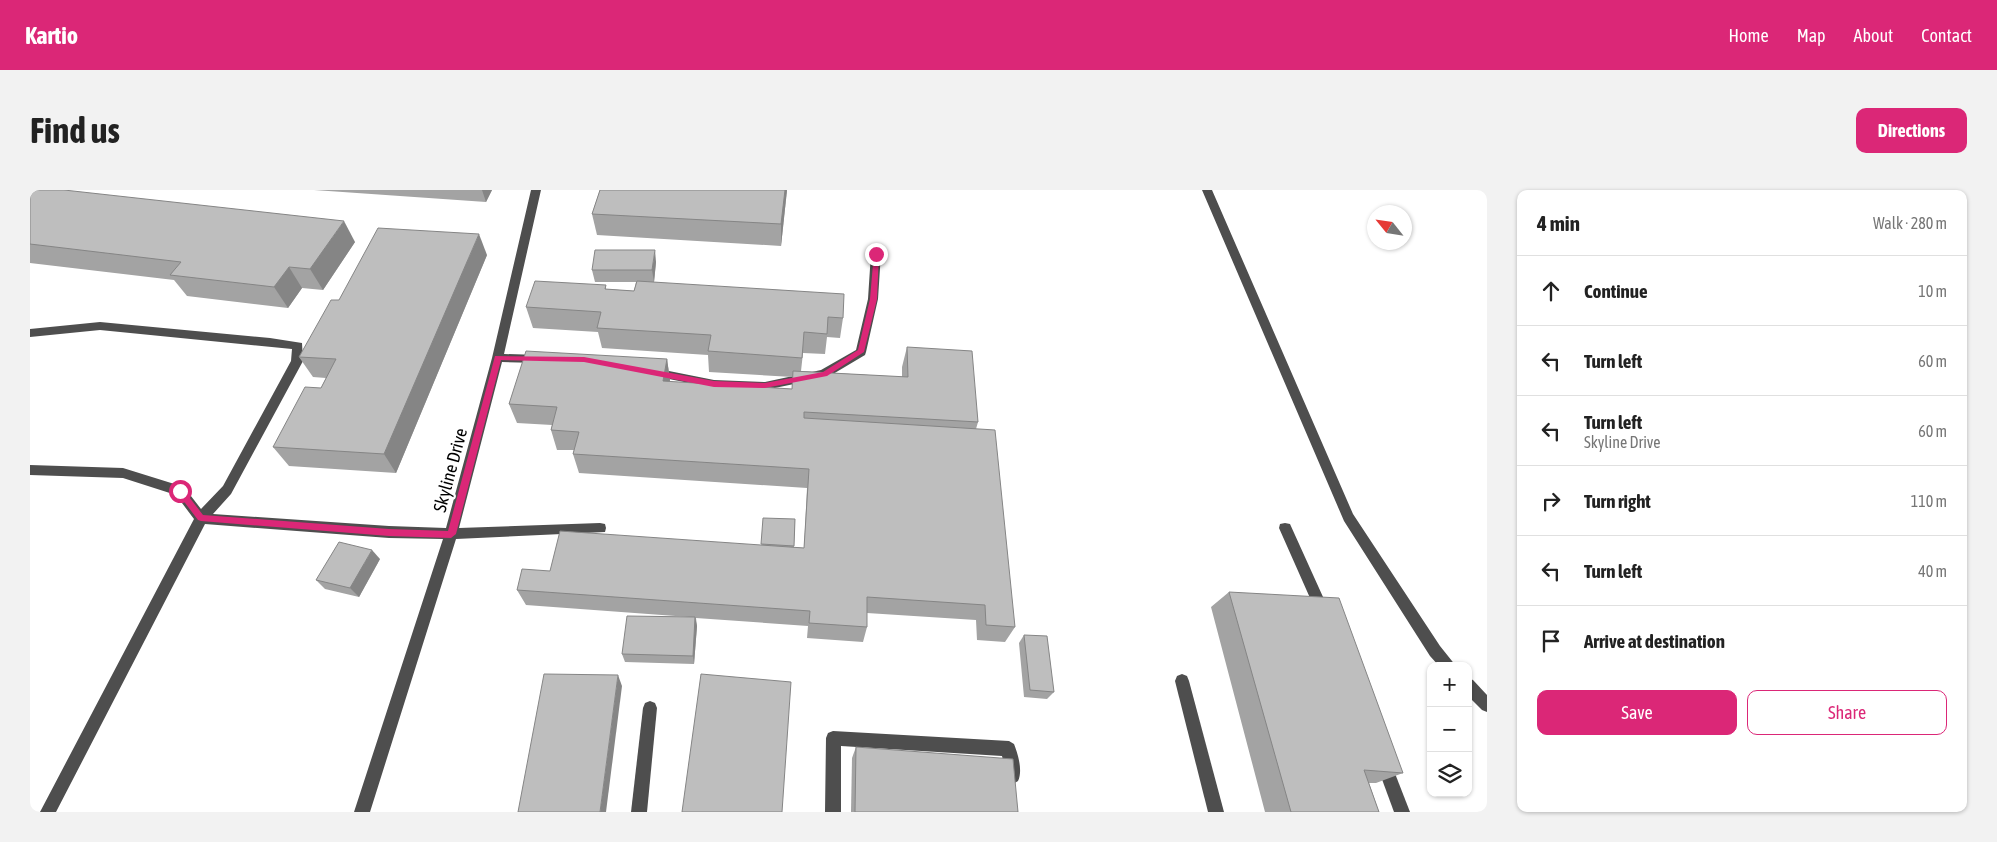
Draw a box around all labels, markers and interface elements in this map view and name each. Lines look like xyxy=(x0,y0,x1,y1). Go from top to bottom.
text: Kartio xyxy=(25,22,78,49)
text: Home xyxy=(1729,25,1769,46)
text: Map xyxy=(1797,25,1826,46)
text: About xyxy=(1854,25,1893,46)
text: Contact xyxy=(1921,25,1972,46)
button: Directions xyxy=(1856,108,1967,153)
text: Find us xyxy=(30,110,120,150)
north arrow xyxy=(1367,205,1412,250)
text: 4 min xyxy=(1537,211,1580,235)
text: Walk · 280 m xyxy=(1873,214,1947,232)
route end xyxy=(865,243,888,266)
icon: ahead xyxy=(1537,277,1565,305)
text: Continue xyxy=(1584,280,1648,302)
text: 10 m xyxy=(1918,282,1947,300)
icon: left xyxy=(1537,347,1565,375)
text: Turn left xyxy=(1584,350,1642,372)
text: 60 m xyxy=(1918,352,1947,370)
text: Turn left xyxy=(1584,411,1642,433)
icon: left xyxy=(1537,417,1565,445)
text: 60 m xyxy=(1918,422,1947,440)
street label: Skyline Drive xyxy=(429,426,471,514)
text: Skyline Drive xyxy=(1584,433,1661,451)
route start xyxy=(169,480,192,503)
icon: right xyxy=(1537,487,1565,515)
text: Turn right xyxy=(1584,490,1651,512)
text: 110 m xyxy=(1911,492,1947,510)
icon: left xyxy=(1537,557,1565,585)
text: Turn left xyxy=(1584,560,1642,582)
text: 40 m xyxy=(1918,562,1947,580)
icon: arrive xyxy=(1537,627,1565,655)
text: Arrive at destination xyxy=(1584,630,1725,652)
map controls xyxy=(1427,662,1472,797)
button: + xyxy=(1427,662,1472,707)
button: Save xyxy=(1537,690,1737,735)
button: Share xyxy=(1747,690,1947,735)
button: − xyxy=(1427,707,1472,752)
button: layers xyxy=(1427,752,1472,797)

